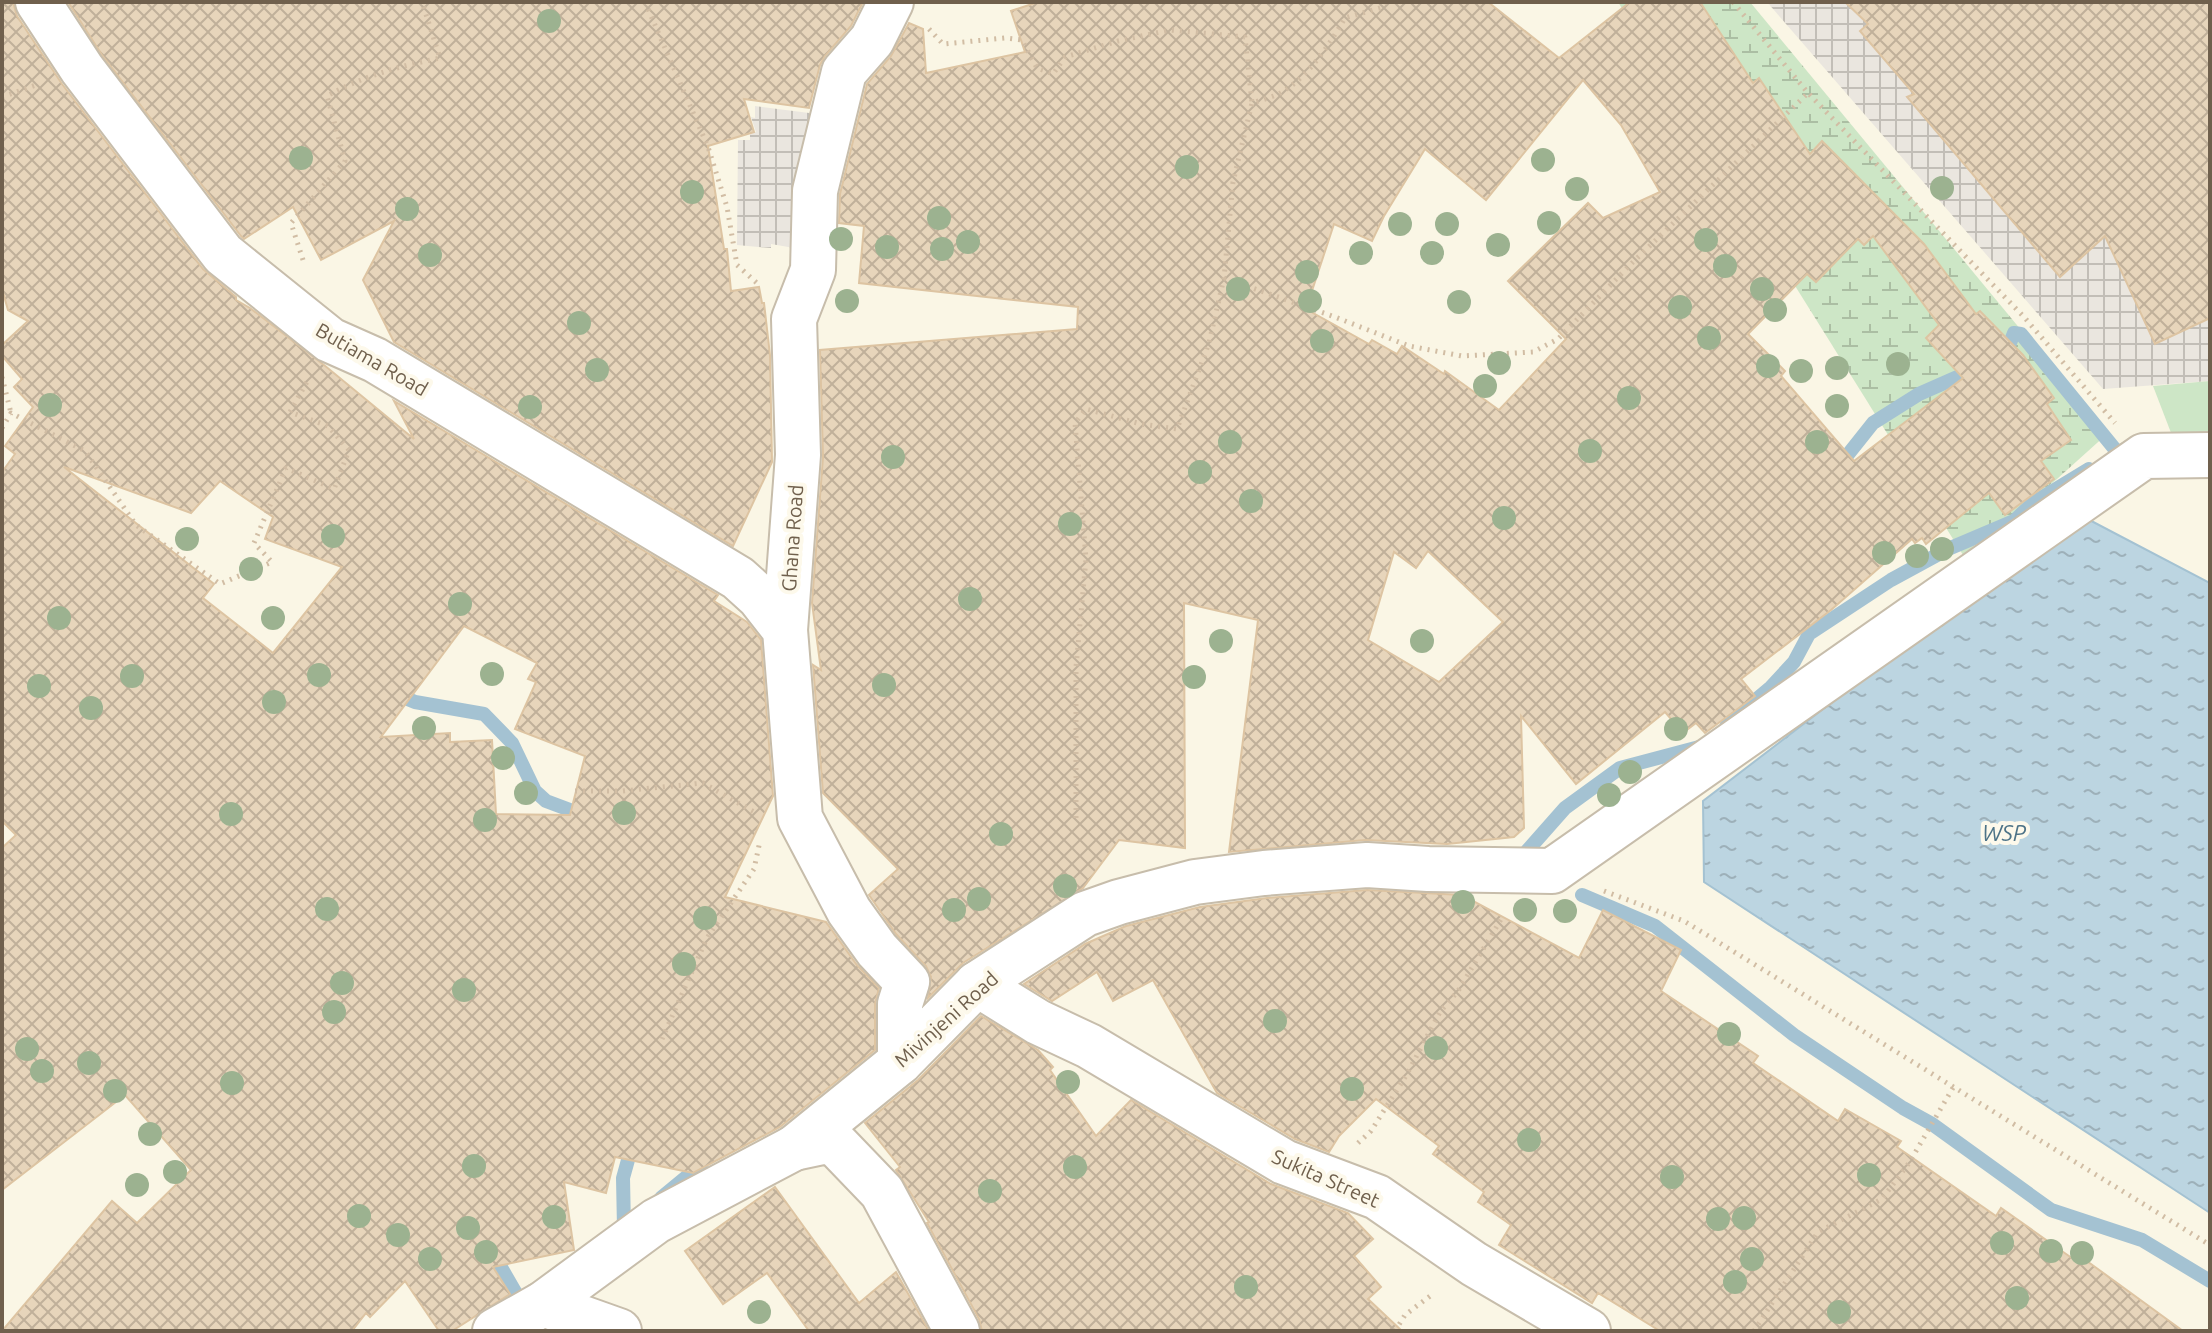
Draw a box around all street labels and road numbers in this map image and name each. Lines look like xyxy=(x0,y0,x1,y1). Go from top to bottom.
street label: Butiama Road xyxy=(312,318,432,400)
street label: Ghana Road xyxy=(777,484,807,592)
street label: Mivinjeni Road xyxy=(890,967,1002,1071)
street label: Sukita Street xyxy=(1269,1144,1384,1212)

